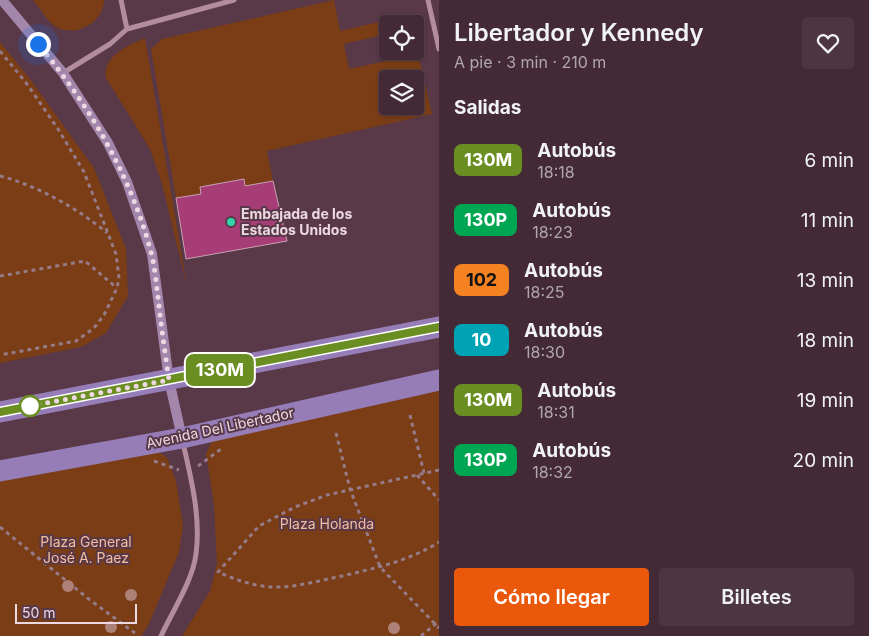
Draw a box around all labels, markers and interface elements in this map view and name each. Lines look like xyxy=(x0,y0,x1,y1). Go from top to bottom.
map controls xyxy=(379,15,424,115)
button: locate xyxy=(379,15,424,60)
button: heart xyxy=(802,17,854,69)
text: Libertador y Kennedy xyxy=(454,18,704,47)
your location xyxy=(26,32,51,57)
text: A pie · 3 min · 210 m xyxy=(454,52,606,72)
button: layers xyxy=(379,70,424,115)
text: Salidas xyxy=(454,96,521,119)
text: Autobús xyxy=(537,139,616,162)
text: 130M xyxy=(464,149,512,170)
text: 6 min xyxy=(804,149,854,172)
text: 18:18 xyxy=(537,162,575,182)
text: Autobús xyxy=(532,199,611,222)
place label: Embajada de los Estados Unidos xyxy=(241,205,352,238)
text: 130P xyxy=(464,209,507,230)
text: 11 min xyxy=(801,209,854,232)
marker: Embajada de los Estados Unidos xyxy=(225,216,237,228)
text: 18:23 xyxy=(532,222,573,242)
text: Autobús xyxy=(524,259,603,282)
text: 102 xyxy=(466,269,497,290)
text: 13 min xyxy=(797,269,854,292)
text: 18:25 xyxy=(524,282,565,302)
text: Autobús xyxy=(524,319,603,342)
text: 10 xyxy=(472,329,491,350)
text: 18 min xyxy=(797,329,854,352)
text: 18:30 xyxy=(524,342,565,362)
line badge: 130M xyxy=(185,354,255,386)
text: 130M xyxy=(196,359,244,380)
text: Autobús xyxy=(537,379,616,402)
text: 130M xyxy=(464,389,512,410)
text: 19 min xyxy=(797,389,854,412)
unlabelled marker xyxy=(19,395,41,417)
text: 18:31 xyxy=(537,402,575,422)
street label: Avenida Del Libertador xyxy=(145,404,295,451)
text: Autobús xyxy=(532,439,611,462)
text: 130P xyxy=(464,449,507,470)
text: 20 min xyxy=(793,449,854,472)
text: 18:32 xyxy=(532,462,573,482)
park label: Plaza Holanda xyxy=(280,515,374,532)
park label: Plaza General José A. Paez xyxy=(40,533,132,566)
button: Cómo llegar xyxy=(454,568,649,626)
button: Billetes xyxy=(659,568,854,626)
scale bar xyxy=(15,601,138,624)
text: 50 m xyxy=(22,604,56,621)

